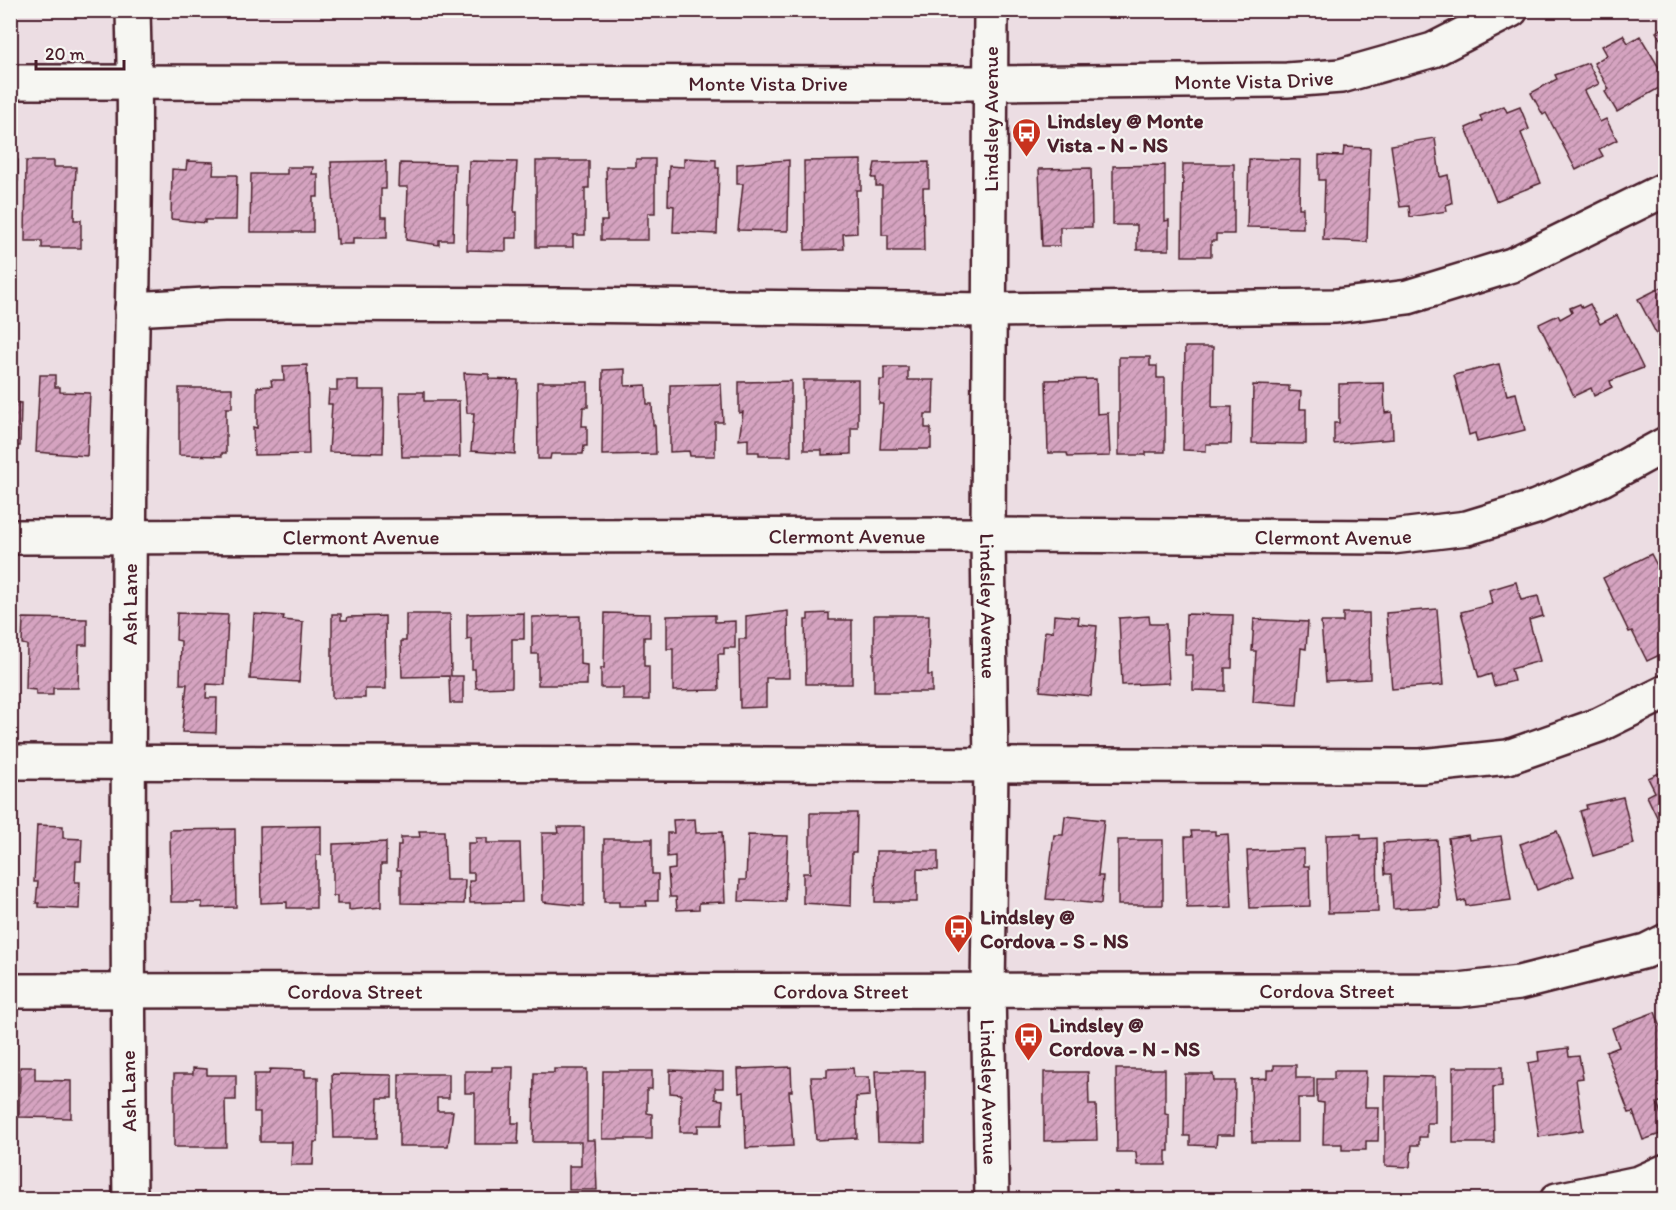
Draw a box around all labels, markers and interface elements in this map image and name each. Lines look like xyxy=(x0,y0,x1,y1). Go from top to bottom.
scale bar xyxy=(36,33,124,71)
text: 20 m xyxy=(45,43,85,65)
street label: Lindsley Avenue xyxy=(978,46,1003,192)
street label: Monte Vista Drive xyxy=(1174,64,1335,94)
street label: Monte Vista Drive xyxy=(688,70,848,95)
place label: Lindsley @ Monte Vista - N - NS xyxy=(1047,108,1204,157)
bus stop icon: Lindsley @ Monte Vista - N - NS xyxy=(1010,116,1042,158)
street label: Clermont Avenue xyxy=(1254,522,1413,550)
street label: Clermont Avenue xyxy=(768,523,926,548)
street label: Clermont Avenue xyxy=(282,524,440,549)
street label: Lindsley Avenue xyxy=(975,533,1002,679)
street label: Ash Lane xyxy=(116,563,142,645)
place label: Lindsley @ Cordova - S - NS xyxy=(980,904,1129,953)
bus stop icon: Lindsley @ Cordova - S - NS xyxy=(943,912,975,954)
street label: Cordova Street xyxy=(287,978,423,1003)
street label: Cordova Street xyxy=(773,978,909,1003)
street label: Cordova Street xyxy=(1259,978,1395,1003)
place label: Lindsley @ Cordova - N - NS xyxy=(1049,1012,1200,1061)
street label: Lindsley Avenue xyxy=(976,1019,1004,1165)
bus stop icon: Lindsley @ Cordova - N - NS xyxy=(1012,1020,1044,1062)
street label: Ash Lane xyxy=(115,1050,141,1132)

